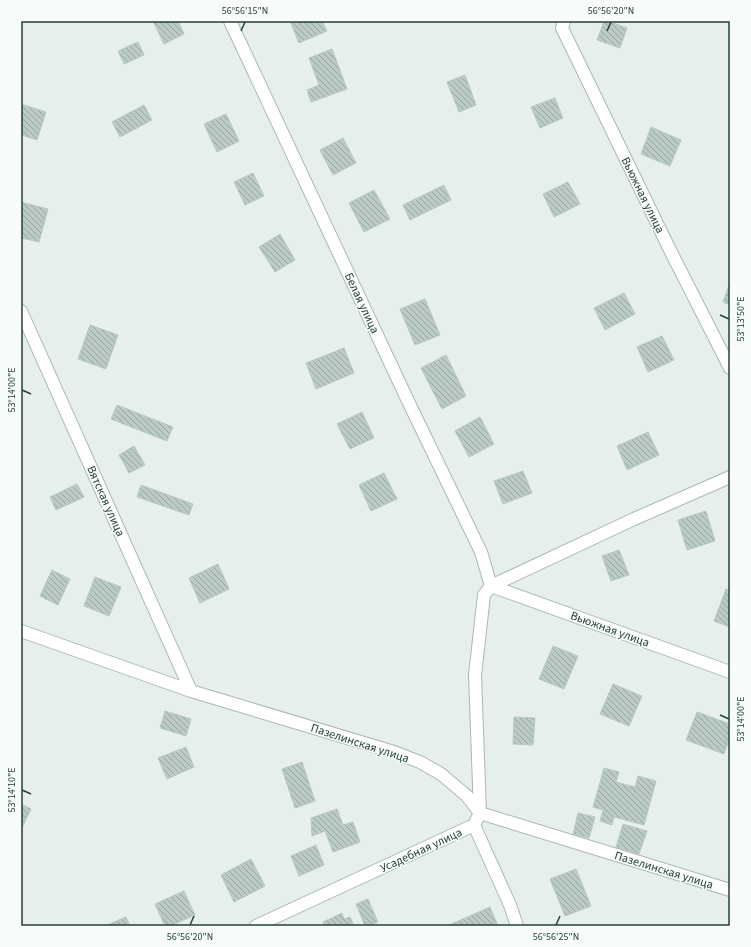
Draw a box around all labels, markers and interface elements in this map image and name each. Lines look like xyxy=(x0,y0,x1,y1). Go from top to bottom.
text: 56°56'15"N xyxy=(222,4,268,18)
text: 56°56'20"N xyxy=(588,4,634,18)
street label: Вьюжная улица xyxy=(617,154,668,236)
street label: Белая улица xyxy=(340,270,383,336)
text: 53°13'50"E xyxy=(734,296,748,342)
text: 53°14'00"E xyxy=(5,367,19,413)
street label: Вятская улица xyxy=(82,463,129,539)
street label: Вьюжная улица xyxy=(568,607,652,652)
text: 53°14'00"E xyxy=(734,696,748,742)
street label: Пазелинская улица xyxy=(308,720,411,767)
text: 53°14'10"E xyxy=(5,767,19,813)
street label: Усадебная улица xyxy=(377,824,465,877)
street label: Пазелинская улица xyxy=(612,847,715,894)
text: 56°56'20"N xyxy=(167,930,213,944)
text: 56°56'25"N xyxy=(533,930,579,944)

